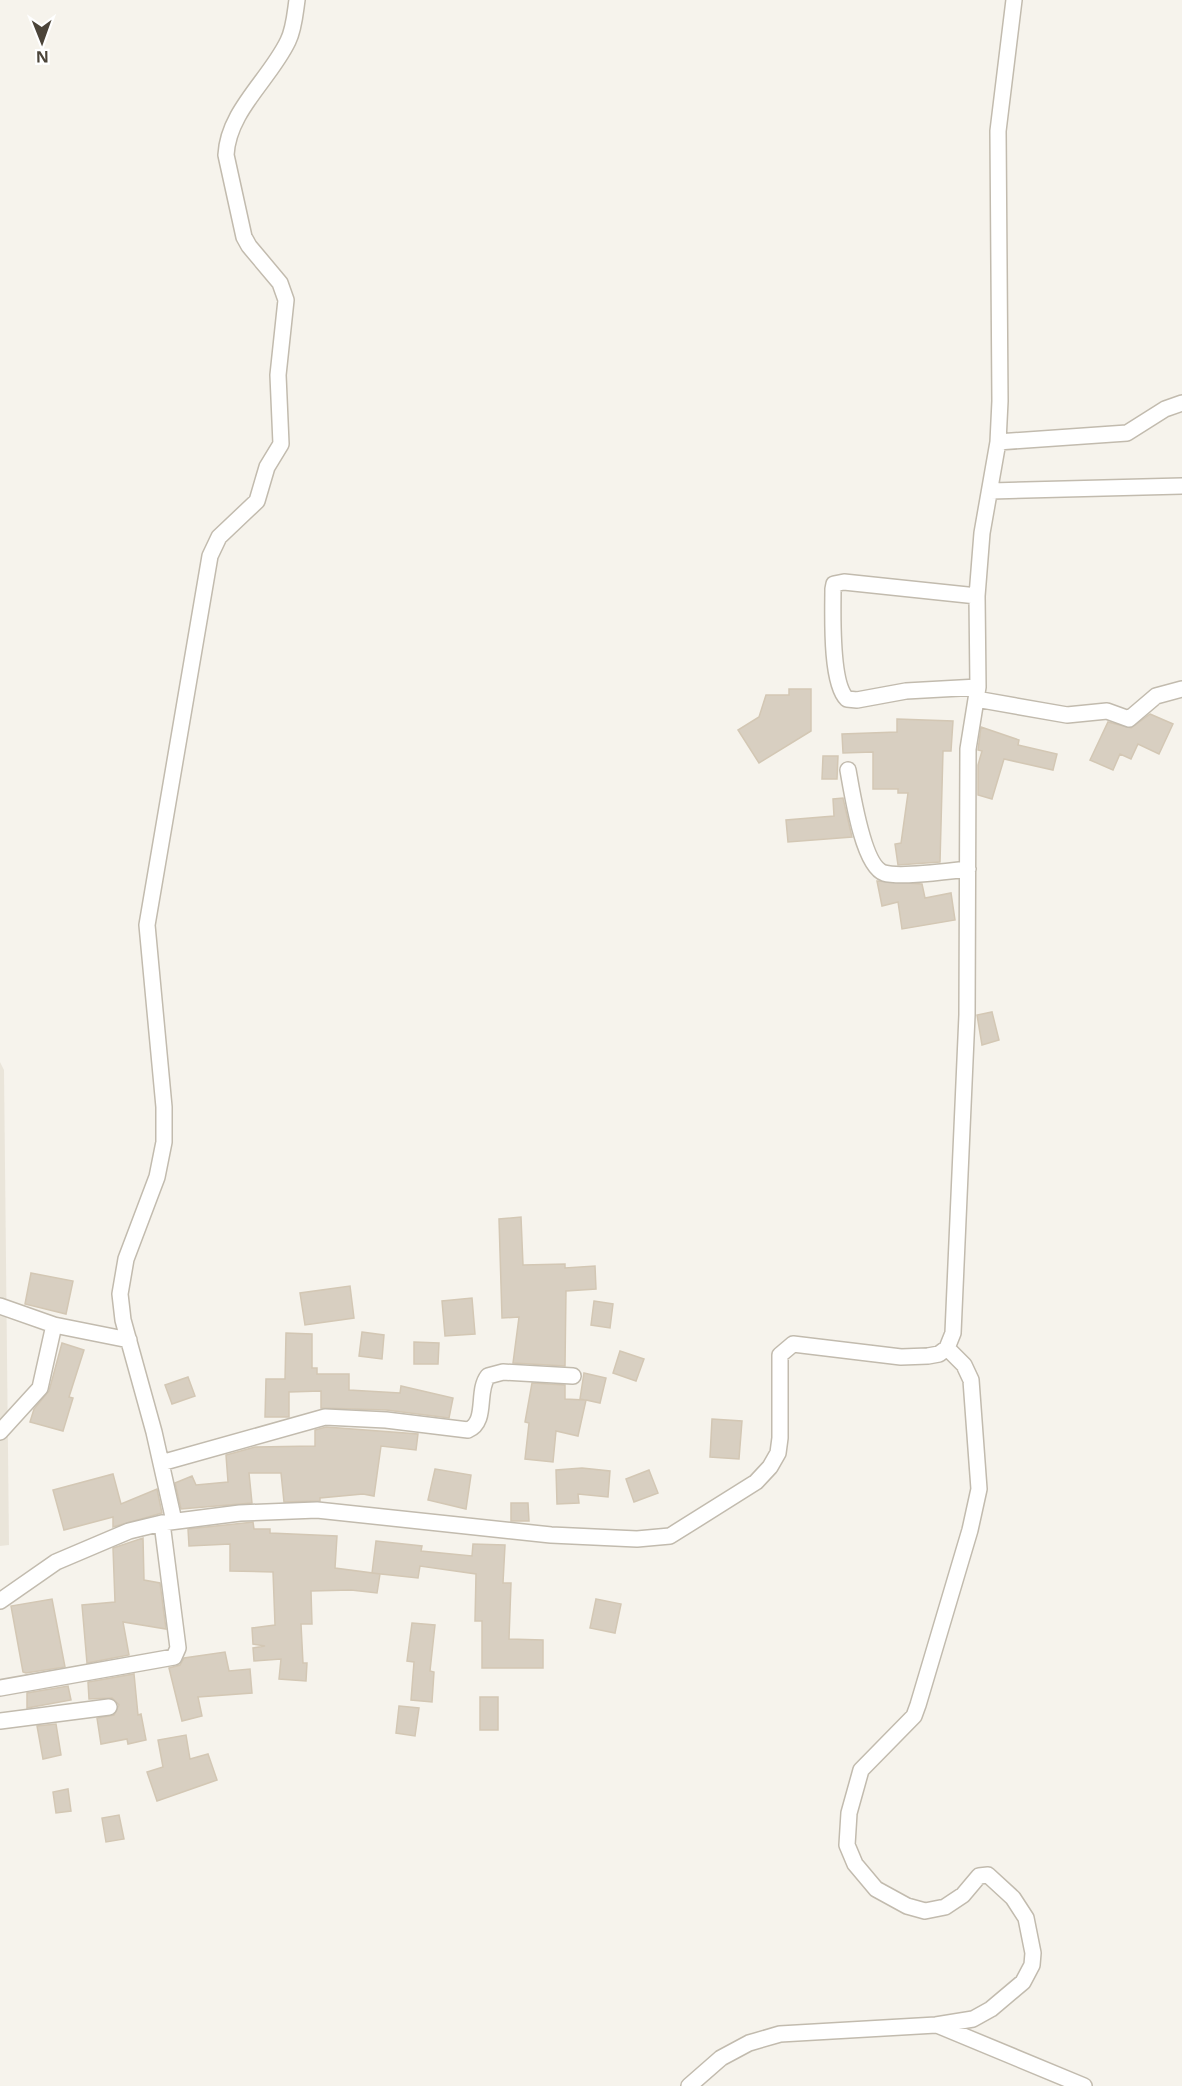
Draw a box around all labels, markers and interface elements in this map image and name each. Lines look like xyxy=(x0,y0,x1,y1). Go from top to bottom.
north arrow xyxy=(12,12,72,72)
text: N xyxy=(36,46,49,68)

